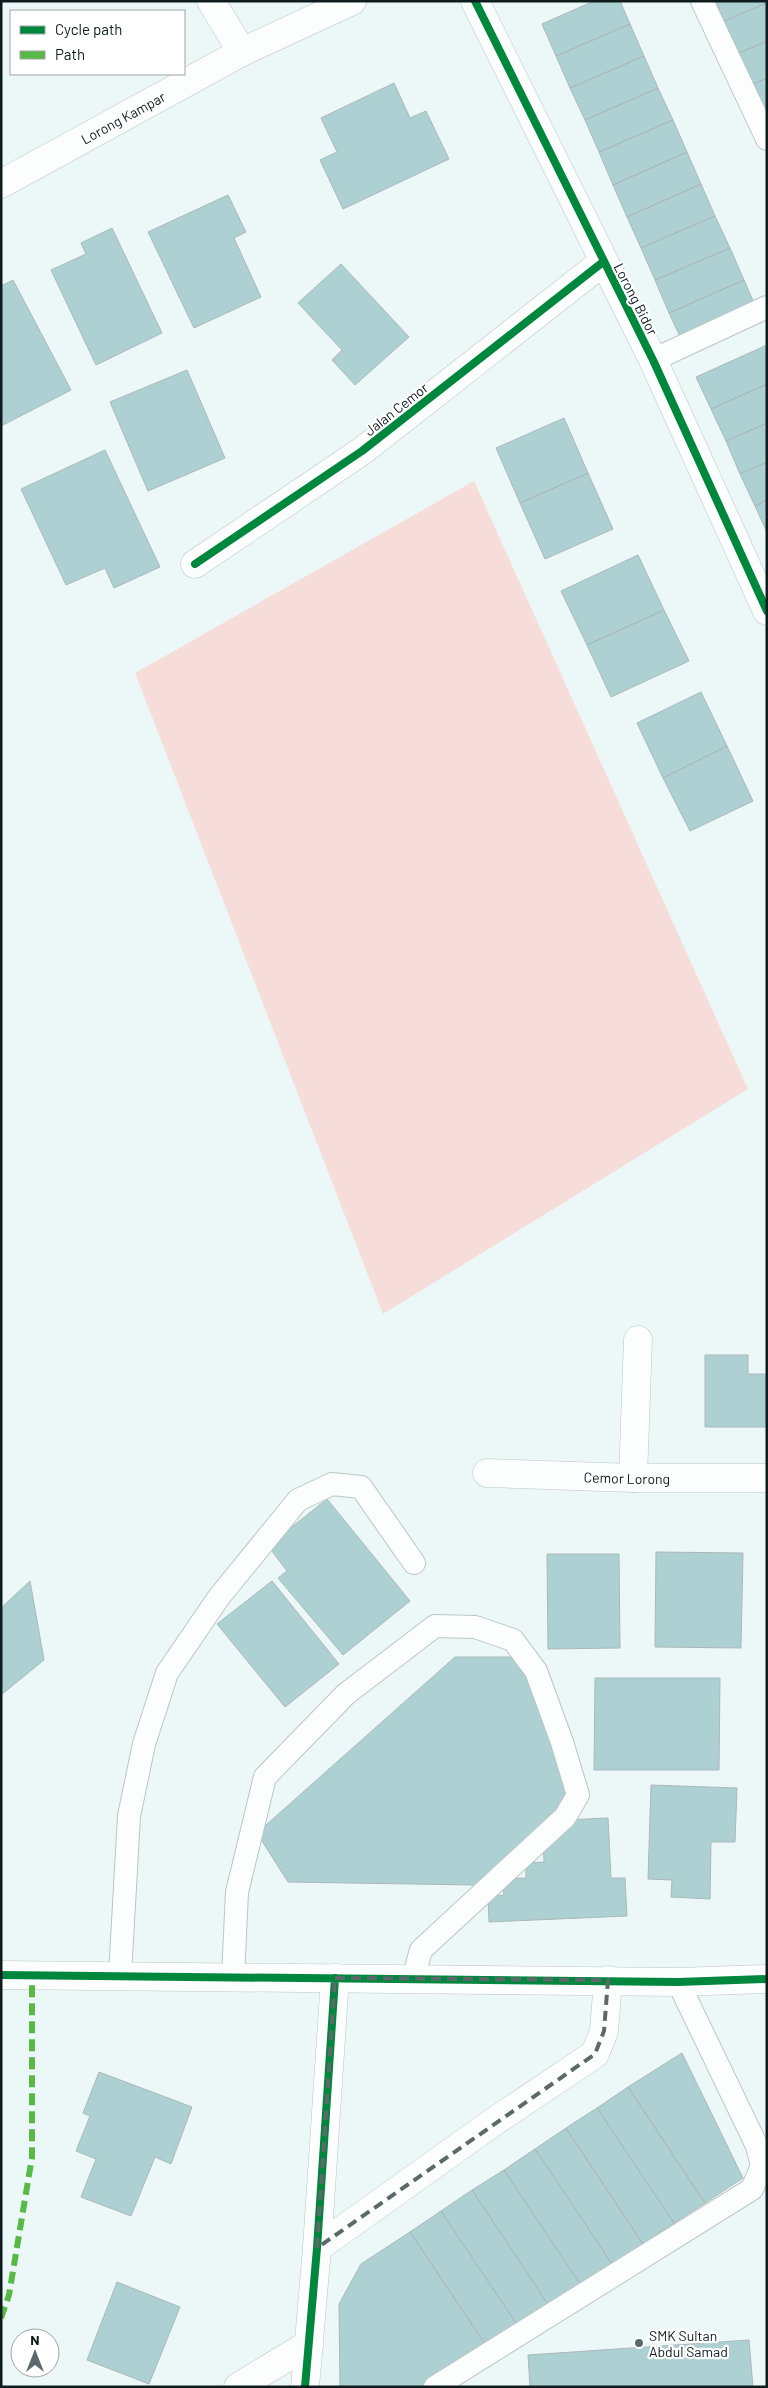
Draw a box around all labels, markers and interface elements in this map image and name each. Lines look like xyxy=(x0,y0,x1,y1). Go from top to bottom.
legend xyxy=(10,10,185,75)
text: Cycle path xyxy=(55,20,122,38)
text: Path xyxy=(55,45,85,63)
street label: Lorong Kampar xyxy=(78,87,168,147)
street label: Lorong Bidor xyxy=(611,260,661,338)
street label: Jalan Cemor xyxy=(361,379,431,439)
street label: Cemor Lorong xyxy=(583,1468,670,1487)
place label: SMK Sultan Abdul Samad xyxy=(649,2327,728,2360)
north arrow xyxy=(10,2328,60,2378)
text: N xyxy=(30,2331,40,2348)
marker: SMK Sultan Abdul Samad xyxy=(633,2337,645,2349)

